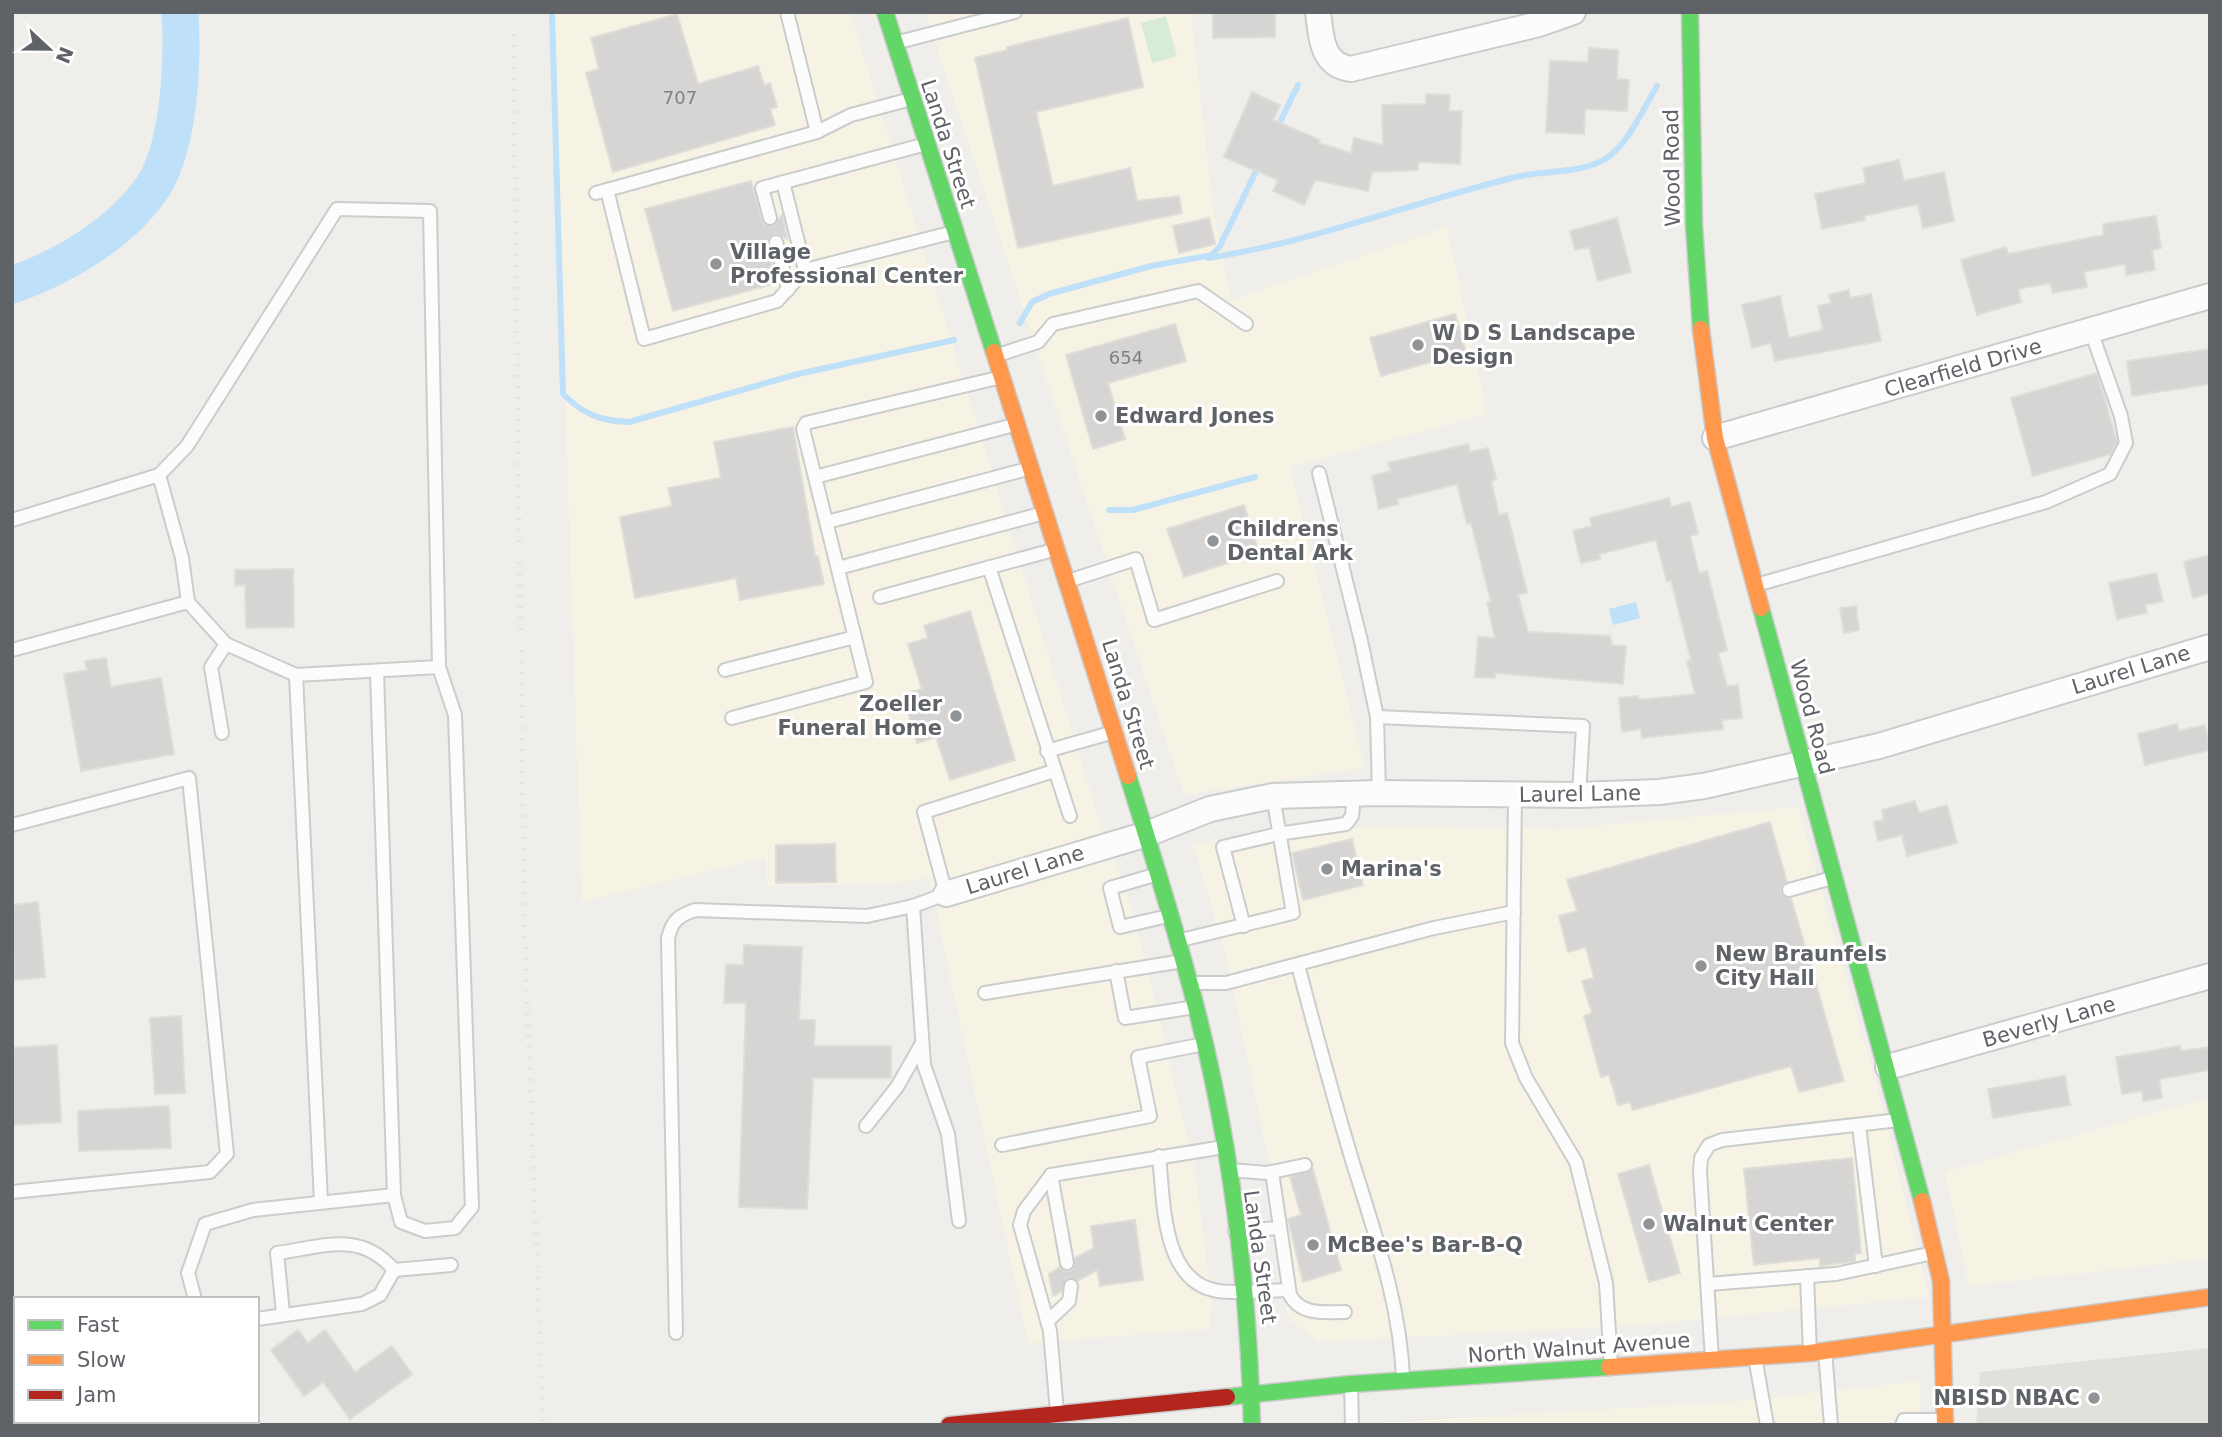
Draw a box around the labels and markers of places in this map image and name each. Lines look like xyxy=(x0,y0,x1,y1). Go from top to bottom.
place label: Village Professional Center xyxy=(730,240,964,288)
marker: Village Professional Center xyxy=(708,256,724,272)
place label: W D S Landscape Design xyxy=(1432,321,1636,369)
marker: W D S Landscape Design xyxy=(1410,337,1426,353)
place label: Edward Jones xyxy=(1115,404,1275,428)
marker: Edward Jones xyxy=(1093,408,1109,424)
place label: Childrens Dental Ark xyxy=(1227,517,1354,565)
marker: Childrens Dental Ark xyxy=(1205,533,1221,549)
place label: Zoeller Funeral Home xyxy=(777,692,943,740)
marker: Zoeller Funeral Home xyxy=(948,708,964,724)
place label: Marina's xyxy=(1341,857,1442,881)
marker: Marina's xyxy=(1319,861,1335,877)
place label: New Braunfels City Hall xyxy=(1715,942,1887,990)
marker: New Braunfels City Hall xyxy=(1693,958,1709,974)
place label: Walnut Center xyxy=(1663,1212,1834,1236)
marker: Walnut Center xyxy=(1641,1216,1657,1232)
place label: McBee's Bar-B-Q xyxy=(1327,1233,1523,1257)
marker: McBee's Bar-B-Q xyxy=(1305,1237,1321,1253)
place label: NBISD NBAC xyxy=(1933,1386,2080,1410)
marker: NBISD NBAC xyxy=(2086,1390,2102,1406)

